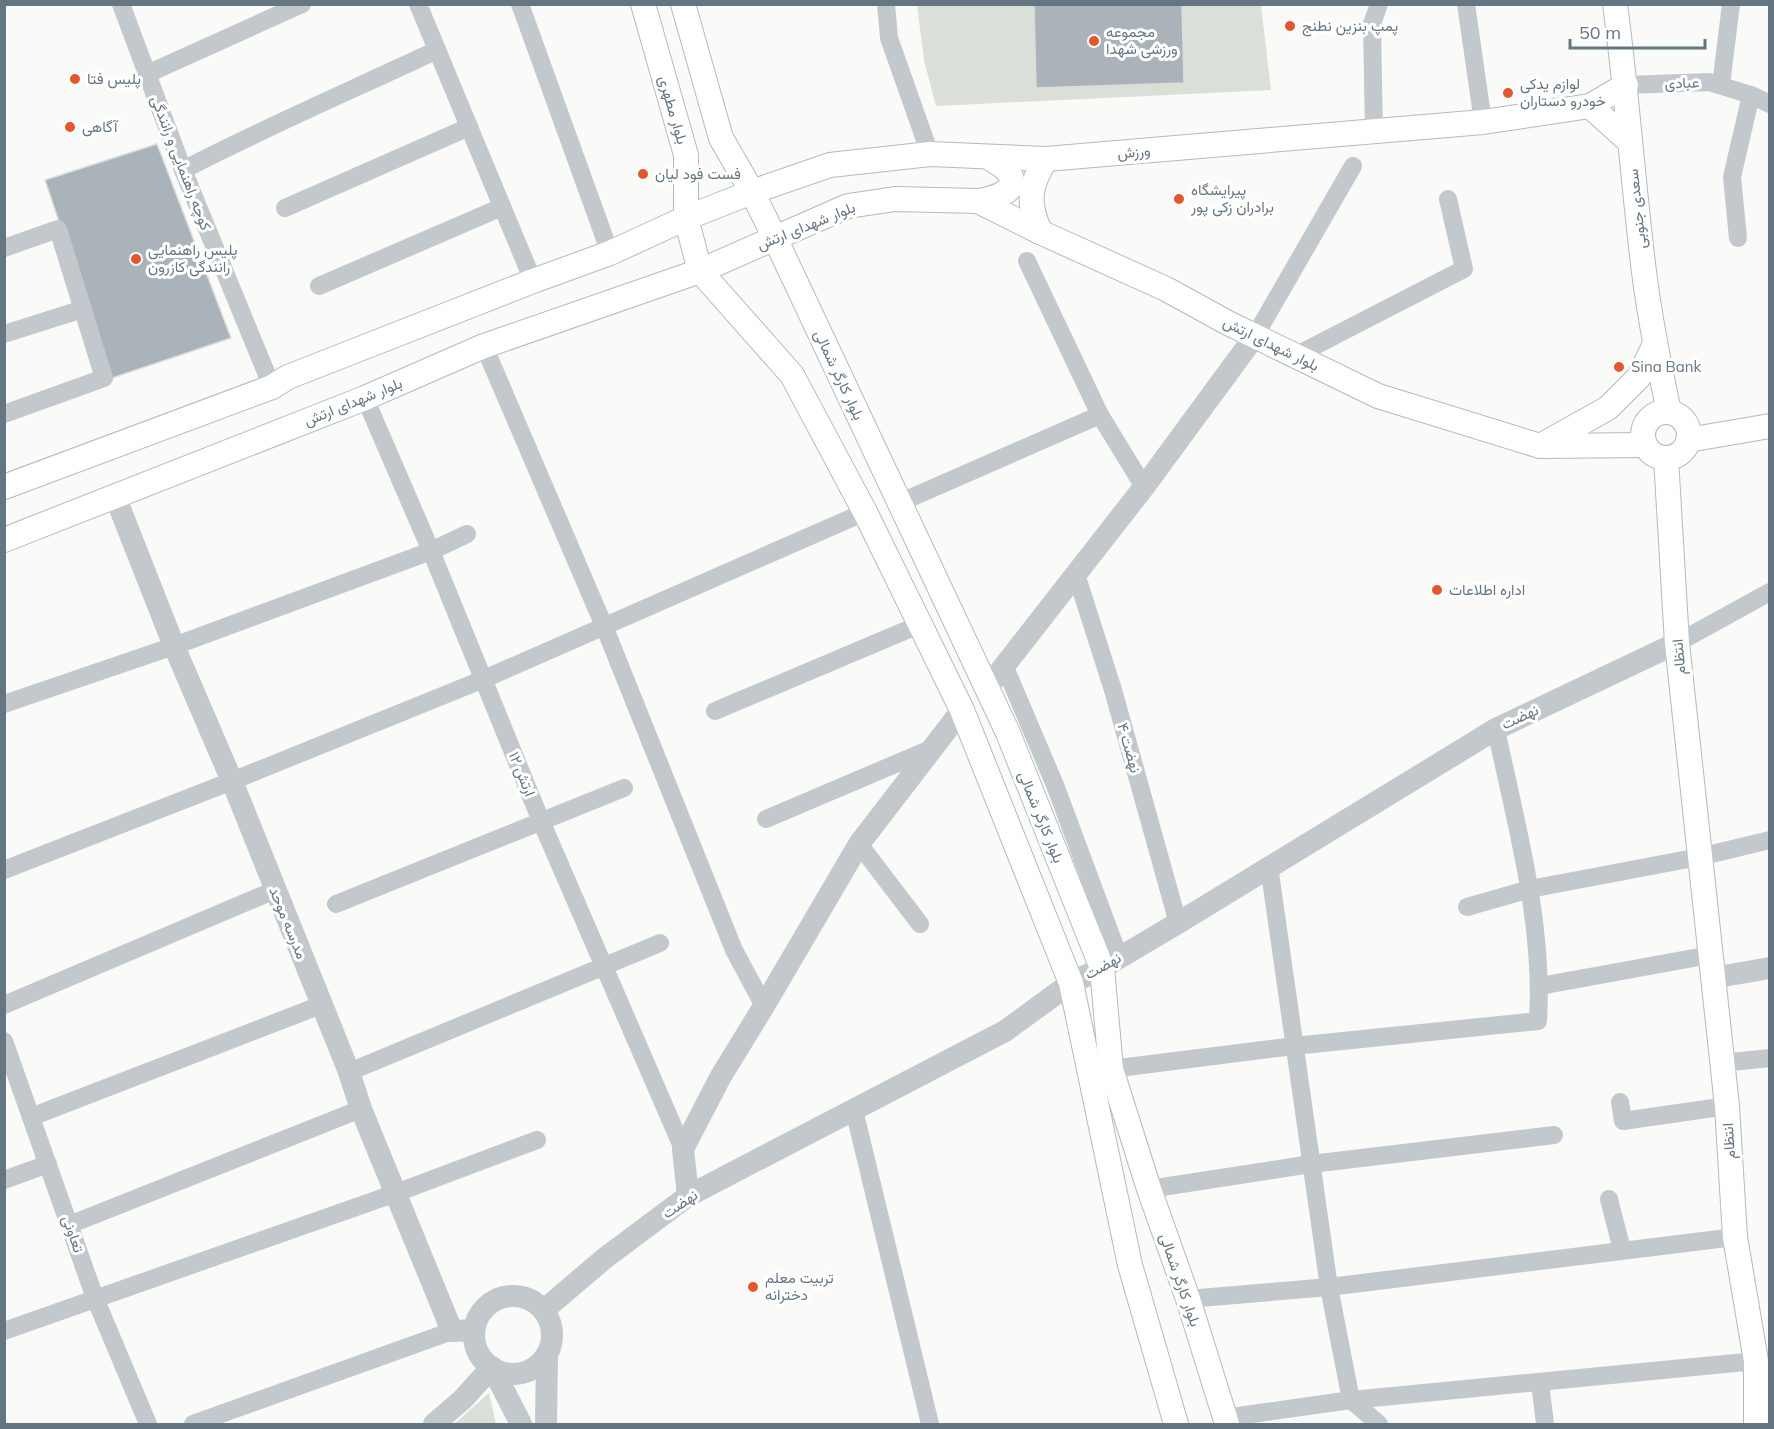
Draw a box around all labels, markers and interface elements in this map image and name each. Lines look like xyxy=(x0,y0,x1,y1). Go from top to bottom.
scale bar xyxy=(1570,12,1705,50)
place label: پمپ بنزین نطنج xyxy=(1302,16,1398,37)
marker: پمپ بنزین نطنج xyxy=(1283,19,1297,33)
text: 50 m xyxy=(1579,21,1621,44)
place label: مجموعه ورزشی شهدا xyxy=(1106,22,1178,59)
marker: مجموعه ورزشی شهدا xyxy=(1087,34,1101,48)
place label: پلیس فتا xyxy=(87,69,141,89)
marker: پلیس فتا xyxy=(68,72,82,86)
street label: عبادی xyxy=(1664,72,1700,94)
street label: بلوار مطهری xyxy=(654,73,692,147)
place label: لوازم یدکی خودرو دستاران xyxy=(1520,74,1606,110)
marker: لوازم یدکی خودرو دستاران xyxy=(1501,86,1515,100)
street label: کوچه راهنمایی و رانندگی xyxy=(146,93,216,234)
place label: آگاهی xyxy=(82,117,119,137)
marker: آگاهی xyxy=(63,120,77,134)
street label: ورزش xyxy=(1117,141,1151,163)
place label: فست فود لیان xyxy=(655,164,741,183)
marker: فست فود لیان xyxy=(636,167,650,181)
street label: سعدی جنوبی xyxy=(1623,168,1651,250)
place label: پیرایشگاه برادران زکی پور xyxy=(1190,180,1274,217)
marker: پیرایشگاه برادران زکی پور xyxy=(1172,192,1186,206)
street label: بلوار شهدای ارتش xyxy=(754,197,858,255)
place label: پلیس راهنمایی رانندگی کازرون xyxy=(148,240,237,277)
marker: پلیس راهنمایی رانندگی کازرون xyxy=(129,252,143,266)
street label: بلوار شهدای ارتش xyxy=(1220,312,1322,376)
street label: بلوار کارگر شمالی xyxy=(809,327,869,423)
place label: Sina Bank xyxy=(1631,357,1702,376)
marker: Sina Bank xyxy=(1612,360,1626,374)
street label: بلوار شهدای ارتش xyxy=(301,373,405,431)
place label: اداره اطلاعات xyxy=(1449,580,1525,599)
marker: اداره اطلاعات xyxy=(1430,583,1444,597)
street label: انتظام xyxy=(1667,638,1691,676)
street label: نهضت xyxy=(1498,700,1541,733)
street label: نهضت ۴ xyxy=(1113,721,1146,775)
street label: ارتش ۱۲ xyxy=(504,749,540,799)
street label: بلوار کارگر شمالی xyxy=(1013,768,1069,866)
street label: مدرسه موحد xyxy=(265,884,312,962)
street label: نهضت xyxy=(1081,948,1124,983)
street label: انتظام xyxy=(1718,1122,1740,1160)
street label: نهضت xyxy=(658,1185,701,1222)
street label: تعاونی xyxy=(57,1213,89,1255)
street label: بلوار کارگر شمالی xyxy=(1155,1231,1205,1329)
place label: تربیت معلم دخترانه xyxy=(765,1268,834,1304)
marker: تربیت معلم دخترانه xyxy=(746,1280,760,1294)

